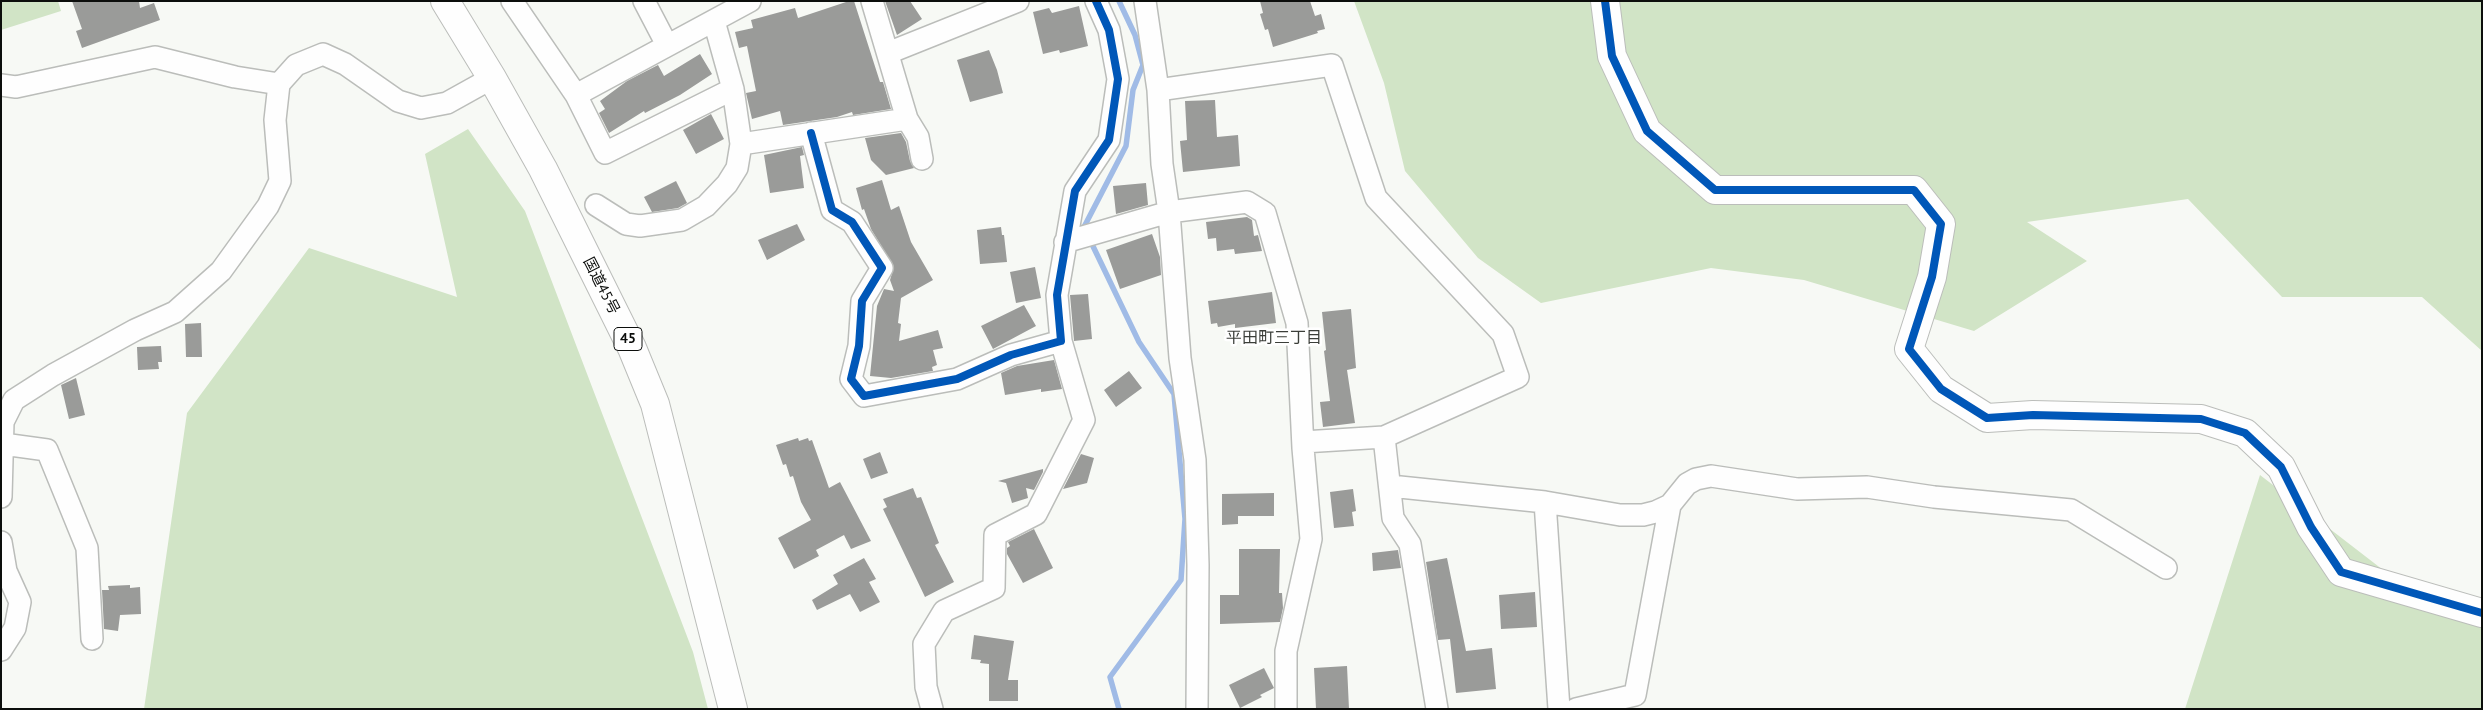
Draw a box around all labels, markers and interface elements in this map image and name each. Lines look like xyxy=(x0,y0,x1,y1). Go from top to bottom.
street label: 国道45号 xyxy=(579,255,623,317)
road number: 45 xyxy=(614,328,642,350)
district label: 平田町三丁目 xyxy=(1226,328,1322,348)

